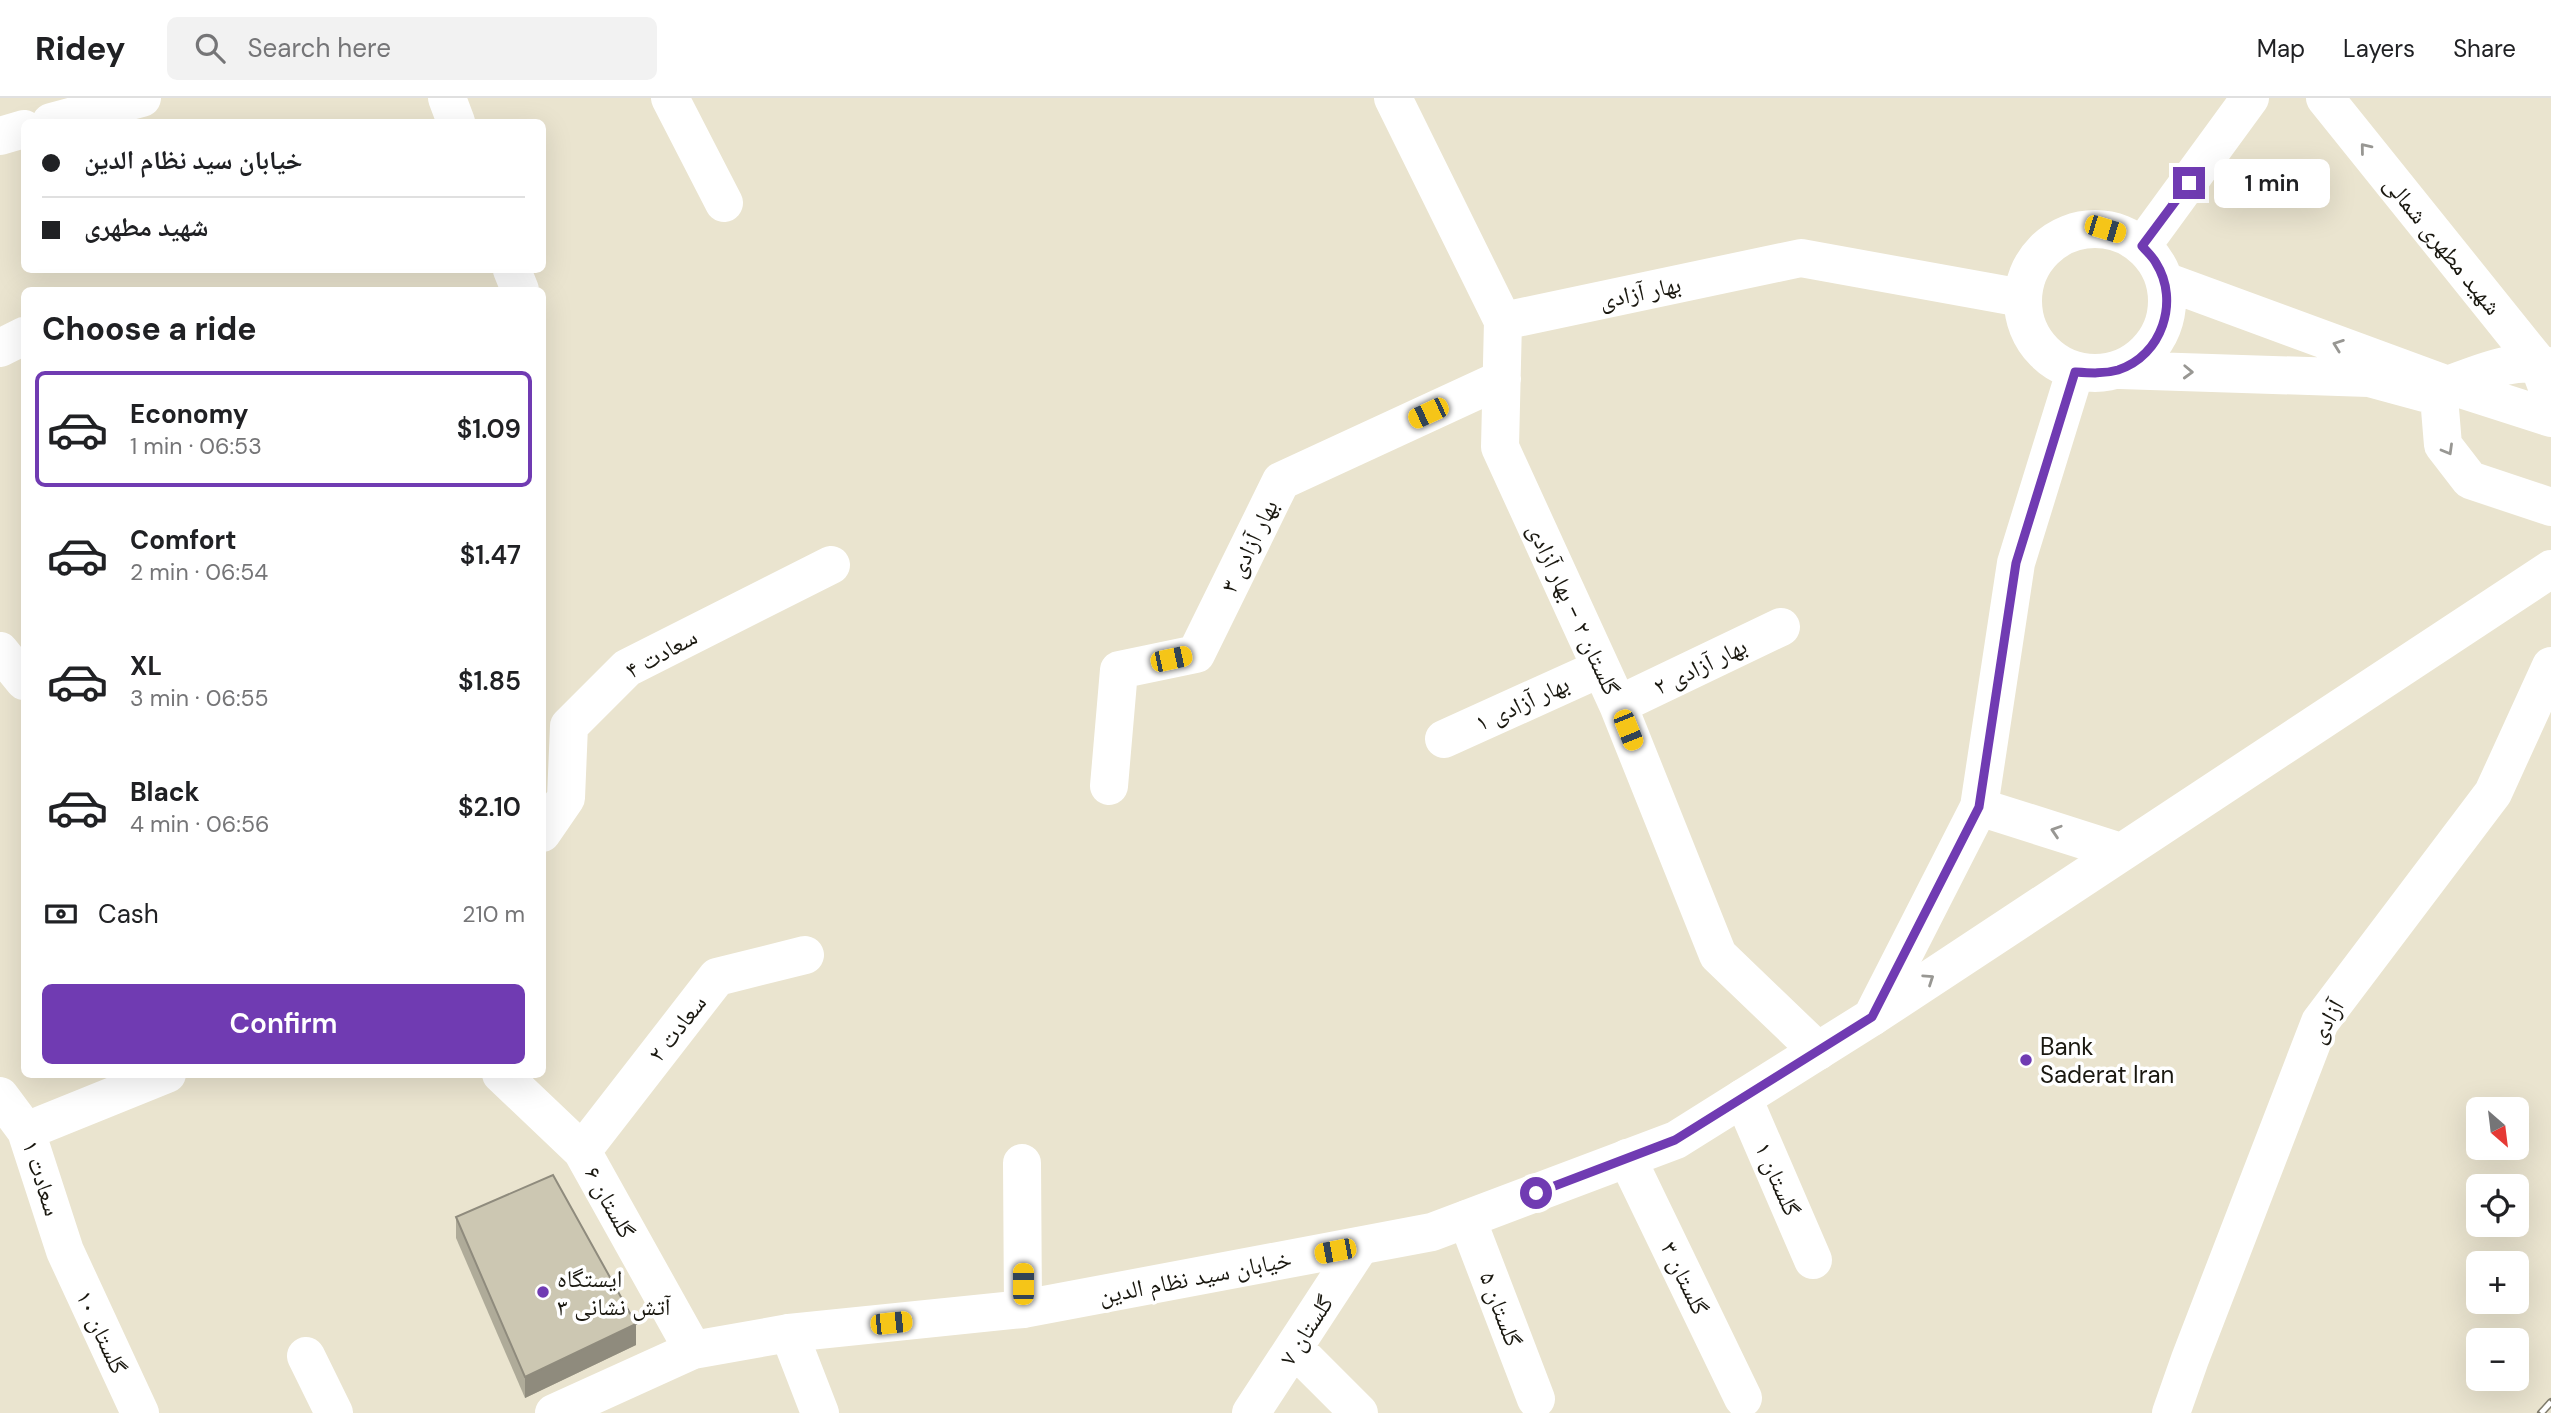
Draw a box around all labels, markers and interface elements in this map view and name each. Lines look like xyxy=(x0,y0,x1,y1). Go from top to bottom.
search box xyxy=(167,17,657,80)
text: Ridey xyxy=(35,27,125,70)
icon: search xyxy=(191,29,229,67)
text: Search here xyxy=(247,31,391,65)
text: Map xyxy=(2257,33,2305,64)
text: Layers xyxy=(2343,33,2415,64)
text: Share xyxy=(2453,33,2516,64)
text: خیابان سید نظام الدین xyxy=(84,143,303,177)
one-way arrow xyxy=(2361,143,2374,155)
callout: 1 min xyxy=(2214,158,2329,208)
route end xyxy=(2173,167,2205,199)
text: 1 min xyxy=(2245,168,2299,198)
street label: شهید مطهری شمالی xyxy=(2377,169,2509,321)
text: شهید مطهری xyxy=(84,210,208,244)
car xyxy=(2082,213,2129,245)
street label: بهار آزادی xyxy=(1596,268,1684,316)
text: Choose a ride xyxy=(42,308,257,350)
one-way arrow xyxy=(2332,339,2344,353)
one-way arrow xyxy=(2183,364,2194,379)
car xyxy=(1405,395,1452,431)
text: Economy xyxy=(130,397,248,431)
icon: car xyxy=(46,398,109,461)
text: $1.09 xyxy=(457,412,521,446)
text: 1 min · 06:53 xyxy=(130,431,262,461)
one-way arrow xyxy=(2440,442,2454,455)
street label: بهار آزادی ۳ xyxy=(1213,494,1285,598)
street label: گلستان ۲ - بهار آزادی xyxy=(1521,518,1627,700)
text: Comfort xyxy=(130,523,236,557)
icon: car xyxy=(46,524,109,587)
text: $1.47 xyxy=(460,538,521,572)
text: 2 min · 06:54 xyxy=(130,557,268,587)
street label: سعادت ۴ xyxy=(620,621,702,685)
street label: بهار آزادی ۲ xyxy=(1648,630,1752,702)
car xyxy=(1149,644,1194,674)
text: XL xyxy=(130,649,162,683)
icon: car xyxy=(46,650,109,713)
text: $1.85 xyxy=(458,664,521,698)
street label: بهار آزادی ۱ xyxy=(1470,668,1574,738)
text: 3 min · 06:55 xyxy=(130,683,269,713)
car xyxy=(1611,707,1646,753)
text: Black xyxy=(130,775,200,809)
icon: car xyxy=(46,776,109,839)
text: $2.10 xyxy=(458,790,521,824)
text: 4 min · 06:56 xyxy=(130,809,269,839)
one-way arrow xyxy=(2050,825,2062,839)
icon: cash xyxy=(42,895,80,933)
text: Cash xyxy=(98,897,159,931)
text: 210 m xyxy=(462,899,525,929)
one-way arrow xyxy=(1921,975,1934,987)
button: Confirm xyxy=(42,984,525,1064)
street label: سعادت ۲ xyxy=(641,988,713,1068)
street label: آزادی xyxy=(2301,993,2351,1048)
place label: Bank Saderat Iran xyxy=(2040,1031,2174,1090)
marker: Bank Saderat Iran xyxy=(2018,1052,2034,1068)
north arrow xyxy=(2466,1097,2529,1160)
map controls xyxy=(2466,1097,2529,1391)
street label: سعادت ۱ xyxy=(15,1136,69,1220)
street label: گلستان ۱ xyxy=(1748,1137,1808,1221)
street label: گلستان ۶ xyxy=(578,1161,642,1244)
button: locate xyxy=(2466,1174,2529,1237)
route start xyxy=(1520,1177,1552,1209)
street label: گلستان ۳ xyxy=(1654,1236,1716,1320)
car xyxy=(1313,1237,1358,1265)
street label: خیابان سید نظام الدین xyxy=(1096,1243,1294,1312)
button: + xyxy=(2466,1251,2529,1314)
place label: ایستگاه آتش نشانی ۳ xyxy=(557,1263,671,1322)
car xyxy=(1013,1263,1034,1305)
street label: گلستان ۵ xyxy=(1473,1267,1529,1351)
marker: ایستگاه آتش نشانی ۳ xyxy=(535,1284,551,1300)
street label: گلستان ۱۰ xyxy=(69,1285,135,1379)
street label: گلستان ۷ xyxy=(1272,1289,1340,1371)
car xyxy=(870,1310,913,1336)
button: − xyxy=(2466,1328,2529,1391)

